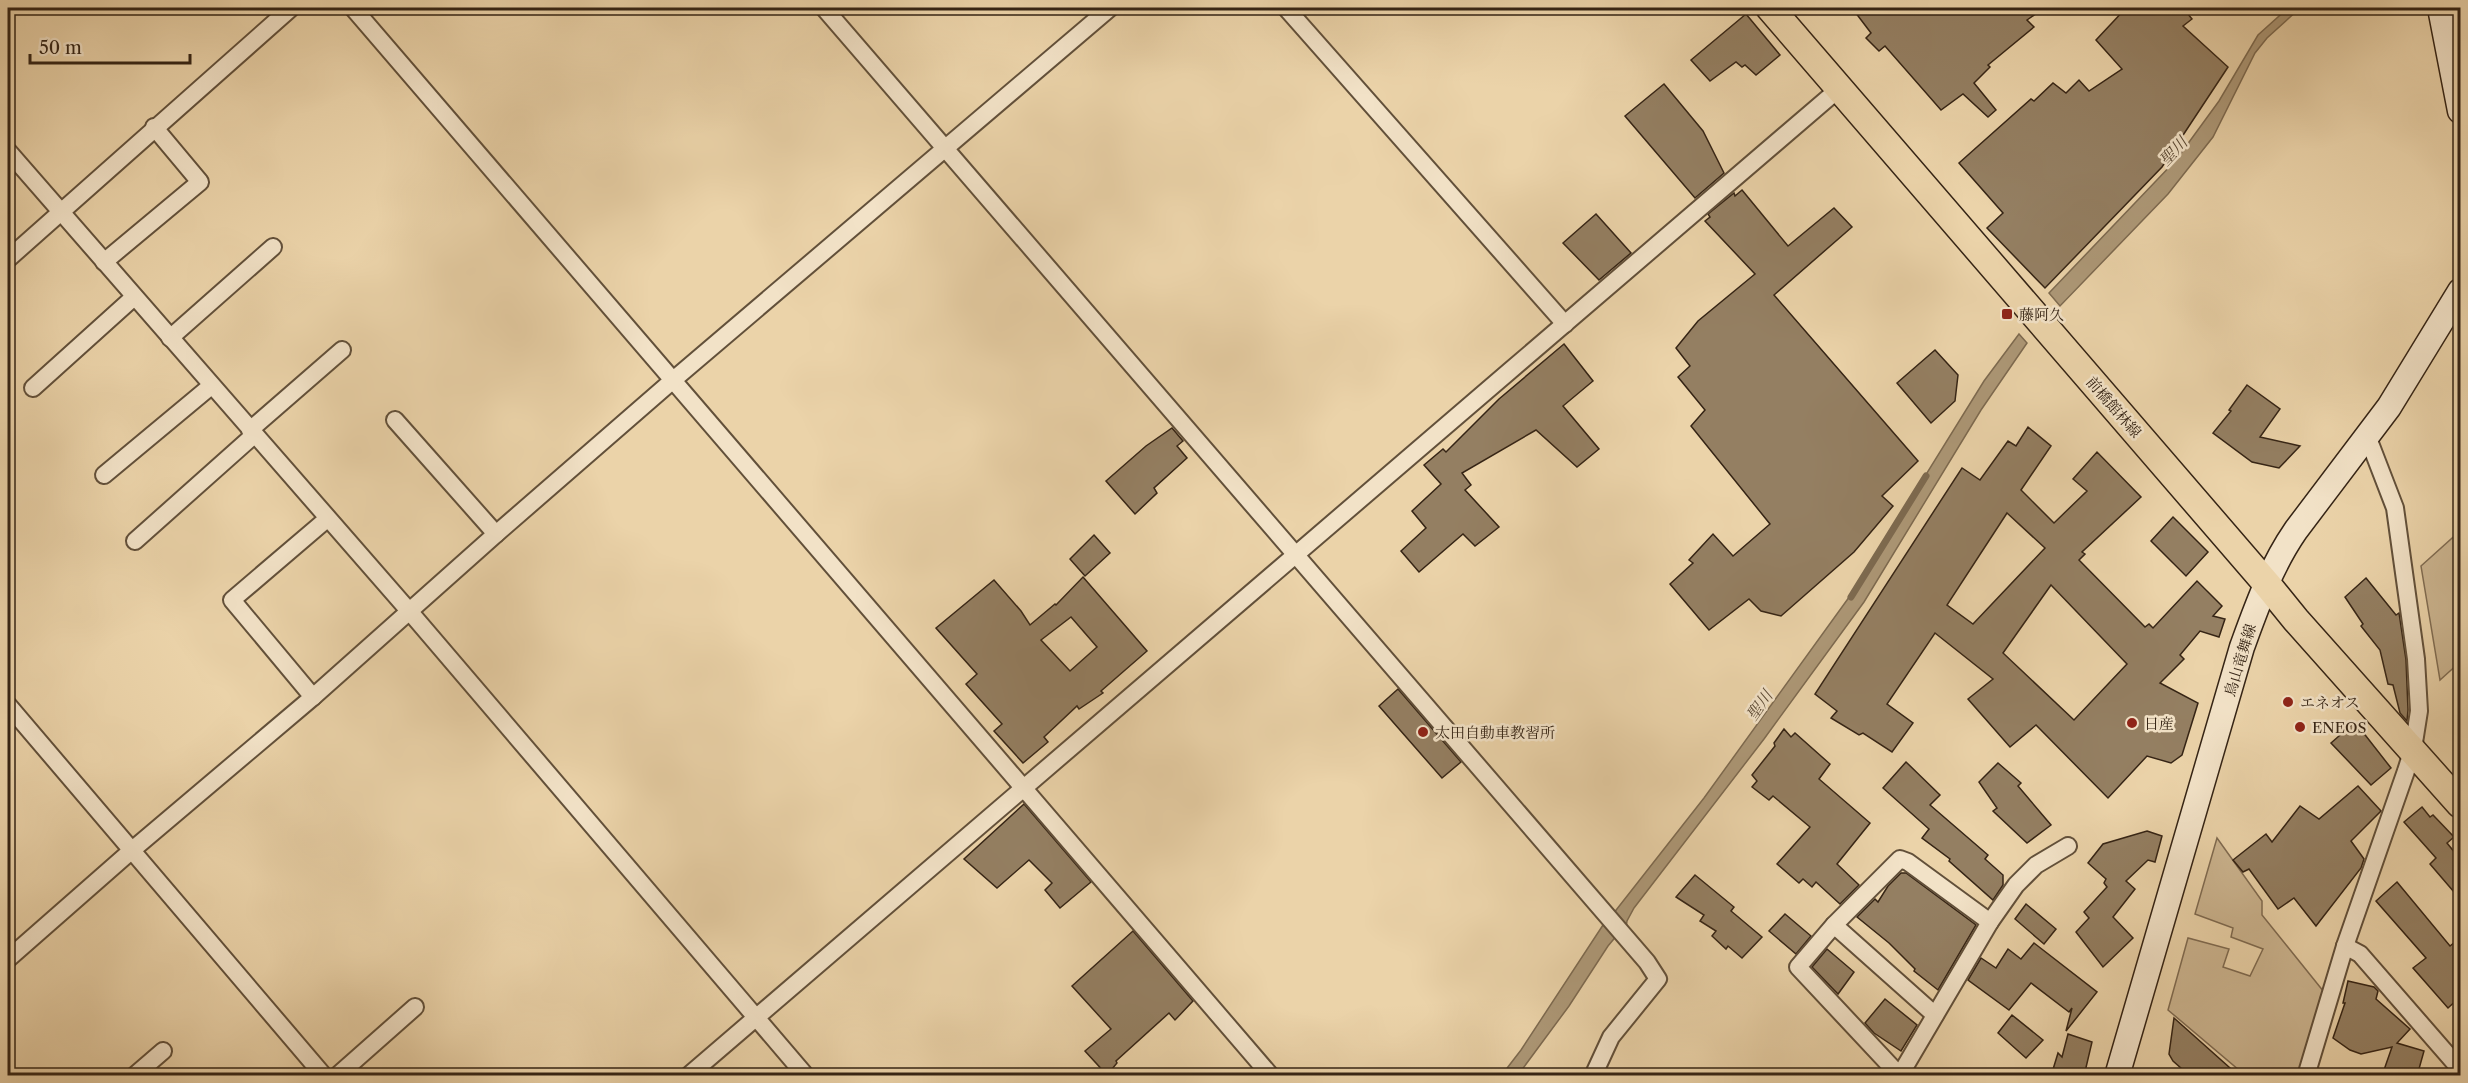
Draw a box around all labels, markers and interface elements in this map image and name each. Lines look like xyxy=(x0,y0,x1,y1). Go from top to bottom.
scale bar xyxy=(30,27,190,65)
text: 50 m xyxy=(39,37,82,59)
water label: 聖川 xyxy=(2155,131,2193,170)
place label: 藤阿久 xyxy=(2019,305,2064,324)
marker: 藤阿久 xyxy=(2000,307,2014,321)
street label: 前橋館林線 xyxy=(2082,372,2146,442)
street label: 鳥山竜舞線 xyxy=(2220,621,2260,699)
water label: 聖川 xyxy=(1742,685,1778,724)
place label: エネオス xyxy=(2300,693,2360,712)
marker: エネオス xyxy=(2281,695,2295,709)
place label: 日産 xyxy=(2144,714,2174,733)
marker: 日産 xyxy=(2125,716,2139,730)
place label: ENEOS xyxy=(2312,718,2367,737)
marker: ENEOS xyxy=(2293,720,2307,734)
place label: 太田自動車教習所 xyxy=(1435,723,1555,742)
marker: 太田自動車教習所 xyxy=(1416,725,1430,739)

